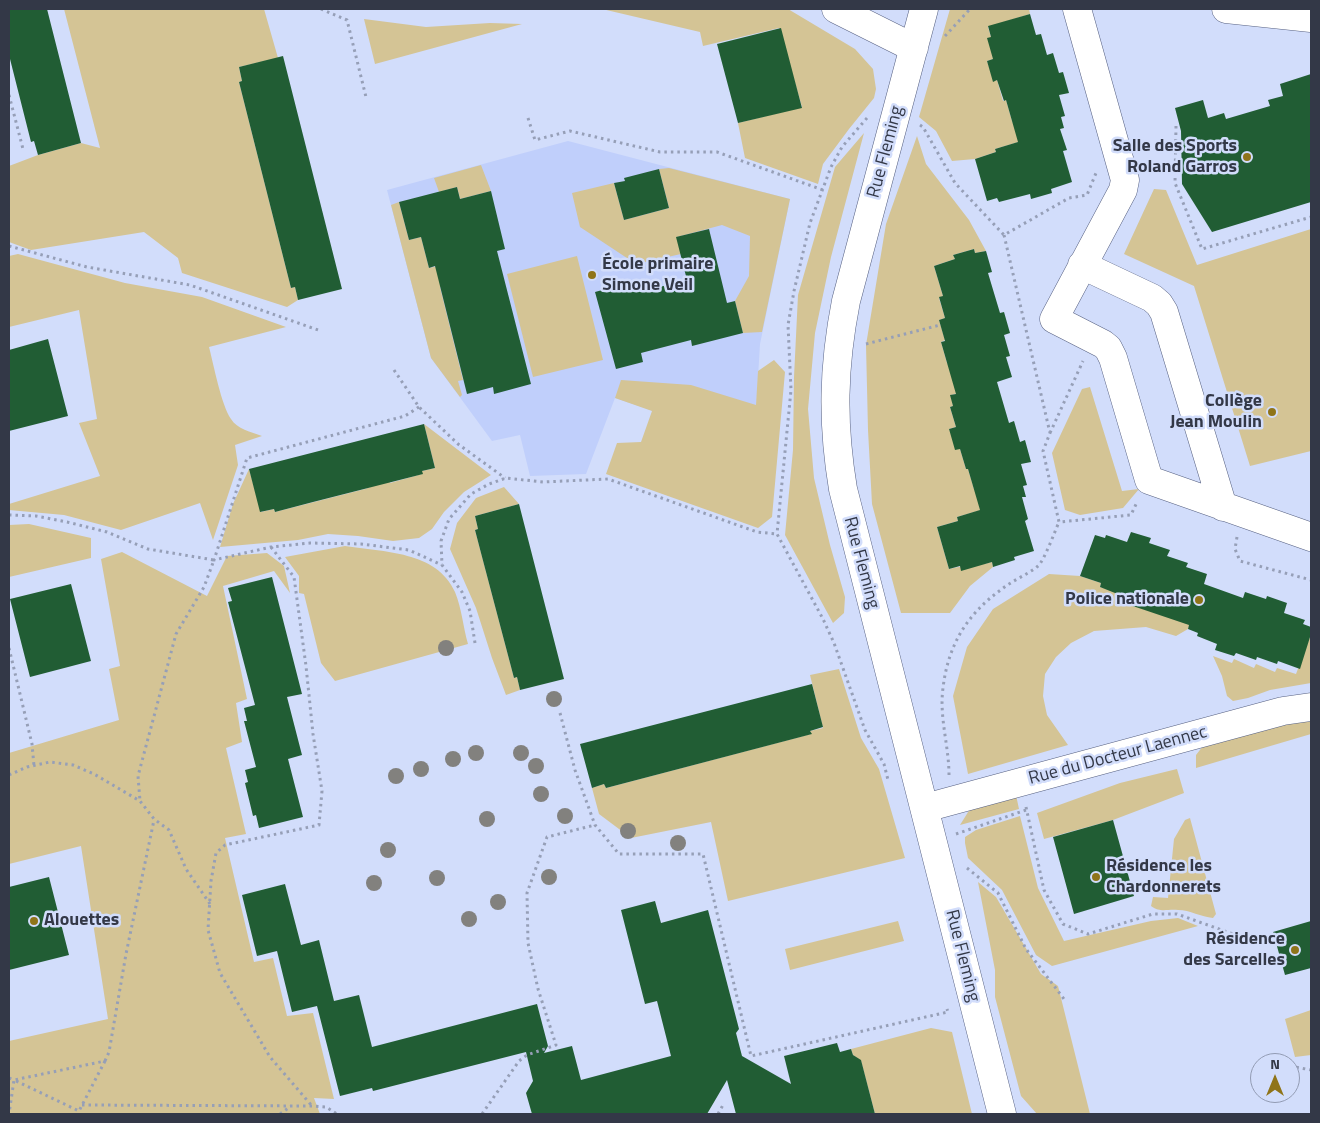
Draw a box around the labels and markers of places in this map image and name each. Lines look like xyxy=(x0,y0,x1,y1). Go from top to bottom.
place label: Salle des Sports Roland Garros xyxy=(1113,136,1237,178)
marker: Salle des Sports Roland Garros xyxy=(1241,151,1253,163)
place label: École primaire Simone Veil xyxy=(602,254,713,296)
marker: École primaire Simone Veil xyxy=(586,269,598,281)
place label: Collège Jean Moulin xyxy=(1170,391,1262,434)
marker: Collège Jean Moulin xyxy=(1266,406,1278,418)
place label: Police nationale xyxy=(1065,589,1189,611)
marker: Police nationale xyxy=(1193,594,1205,606)
place label: Résidence les Chardonnerets xyxy=(1106,856,1221,899)
marker: Résidence les Chardonnerets xyxy=(1090,871,1102,883)
place label: Alouettes xyxy=(44,910,119,932)
marker: Alouettes xyxy=(28,915,40,927)
place label: Résidence des Sarcelles xyxy=(1183,929,1285,972)
marker: Résidence des Sarcelles xyxy=(1289,944,1301,956)

